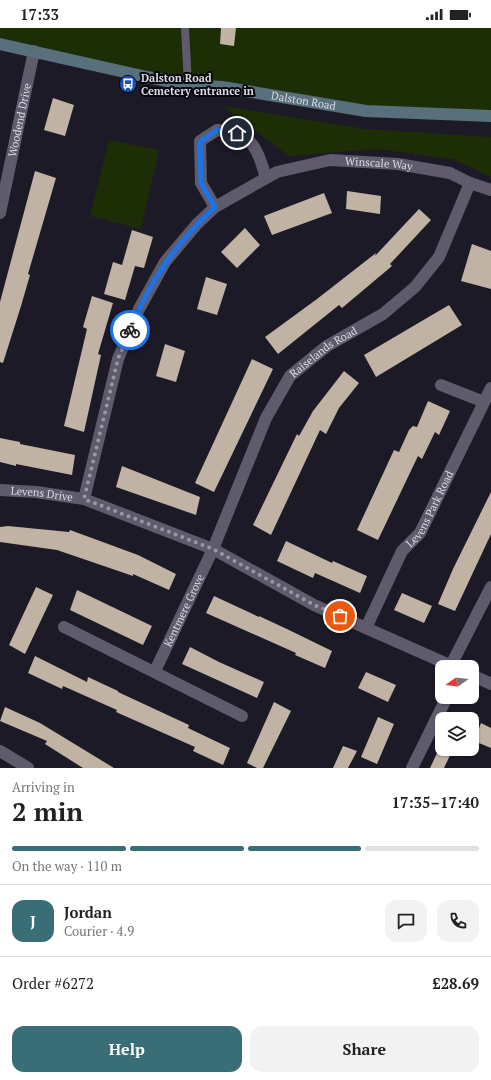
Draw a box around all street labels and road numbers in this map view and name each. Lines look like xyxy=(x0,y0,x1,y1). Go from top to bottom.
street label: Woodend Drive xyxy=(5,81,34,158)
street label: Dalston Road xyxy=(270,88,337,113)
street label: Winscale Way xyxy=(345,154,414,173)
street label: Raiselands Road xyxy=(287,323,360,381)
street label: Levens Park Road xyxy=(403,469,456,550)
street label: Levens Drive xyxy=(10,484,74,504)
street label: Kentmere Grove xyxy=(161,571,207,649)

